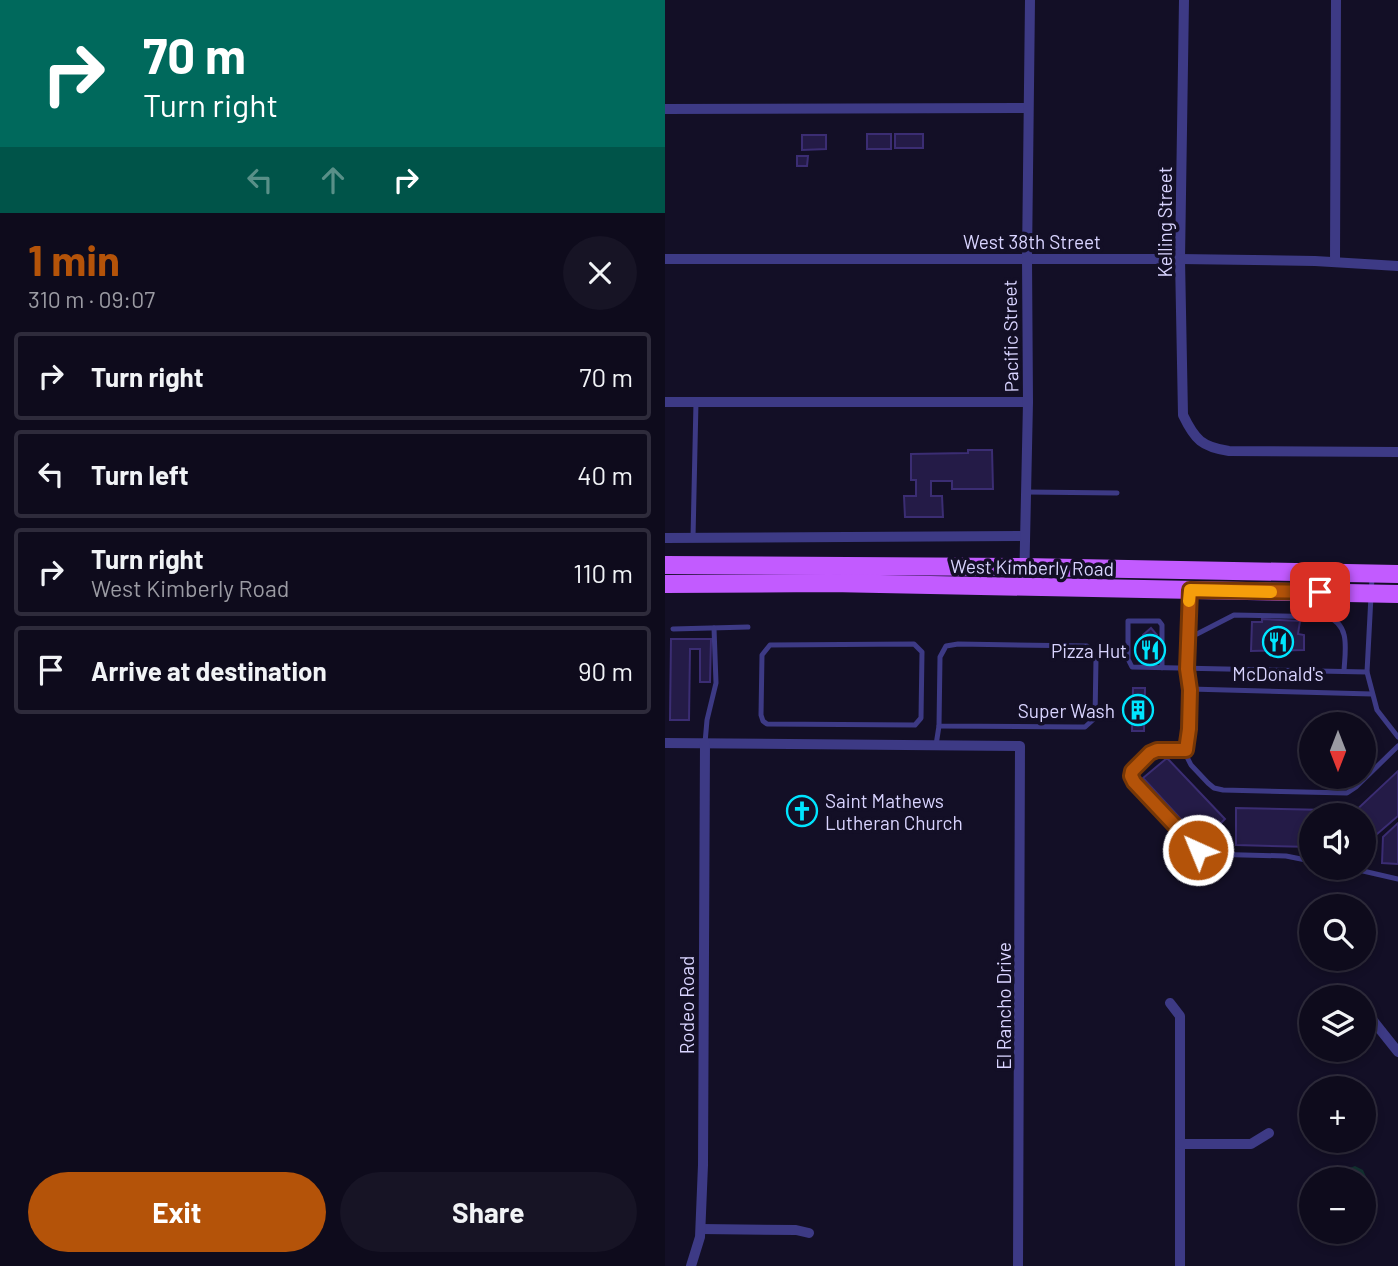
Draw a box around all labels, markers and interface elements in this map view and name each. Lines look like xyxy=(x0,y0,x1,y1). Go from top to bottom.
text: 70 m xyxy=(143,25,246,84)
icon: right xyxy=(28,28,119,119)
text: Turn right xyxy=(143,85,278,123)
icon: left xyxy=(241,161,279,199)
icon: ahead xyxy=(314,161,352,199)
icon: right xyxy=(387,161,425,199)
street label: Kelling Street xyxy=(1153,166,1176,278)
street label: West 38th Street xyxy=(963,230,1101,253)
text: 1 min xyxy=(28,234,120,284)
button: close xyxy=(563,236,637,310)
street label: Pacific Street xyxy=(998,279,1022,393)
text: 310 m · 09:07 xyxy=(28,285,155,313)
icon: right xyxy=(32,357,70,395)
text: Turn right xyxy=(91,361,204,392)
text: 70 m xyxy=(579,361,633,392)
icon: left xyxy=(32,455,70,493)
text: Turn left xyxy=(91,459,189,490)
text: 40 m xyxy=(577,459,633,490)
text: Turn right xyxy=(91,543,204,574)
icon: right xyxy=(32,553,70,591)
street label: West Kimberly Road xyxy=(950,554,1114,580)
text: 110 m xyxy=(573,557,633,588)
pin xyxy=(1290,562,1350,622)
icon: arrive xyxy=(1301,573,1339,611)
text: West Kimberly Road xyxy=(91,574,289,602)
restaurant icon: McDonald's xyxy=(1261,625,1295,659)
restaurant icon: Pizza Hut xyxy=(1133,633,1167,667)
place label: Pizza Hut xyxy=(1051,639,1127,662)
icon: arrive xyxy=(32,651,70,689)
text: Arrive at destination xyxy=(91,655,327,686)
text: 90 m xyxy=(578,655,633,686)
place label: McDonald's xyxy=(1232,662,1324,685)
building icon: Super Wash xyxy=(1121,693,1155,727)
place label: Super Wash xyxy=(1018,699,1115,722)
north arrow xyxy=(1299,712,1375,789)
map controls xyxy=(1299,712,1376,1244)
place label: Saint Mathews Lutheran Church xyxy=(825,789,963,834)
church icon: Saint Mathews Lutheran Church xyxy=(785,794,819,828)
button: sound xyxy=(1299,803,1376,880)
position arrow xyxy=(1161,813,1235,887)
button: search xyxy=(1299,894,1376,971)
street label: El Rancho Drive xyxy=(992,942,1015,1070)
street label: Rodeo Road xyxy=(675,956,698,1054)
button: layers xyxy=(1299,985,1376,1062)
button: + xyxy=(1299,1076,1376,1153)
button: − xyxy=(1299,1167,1376,1244)
button: Exit xyxy=(28,1172,326,1252)
button: Share xyxy=(340,1172,637,1252)

